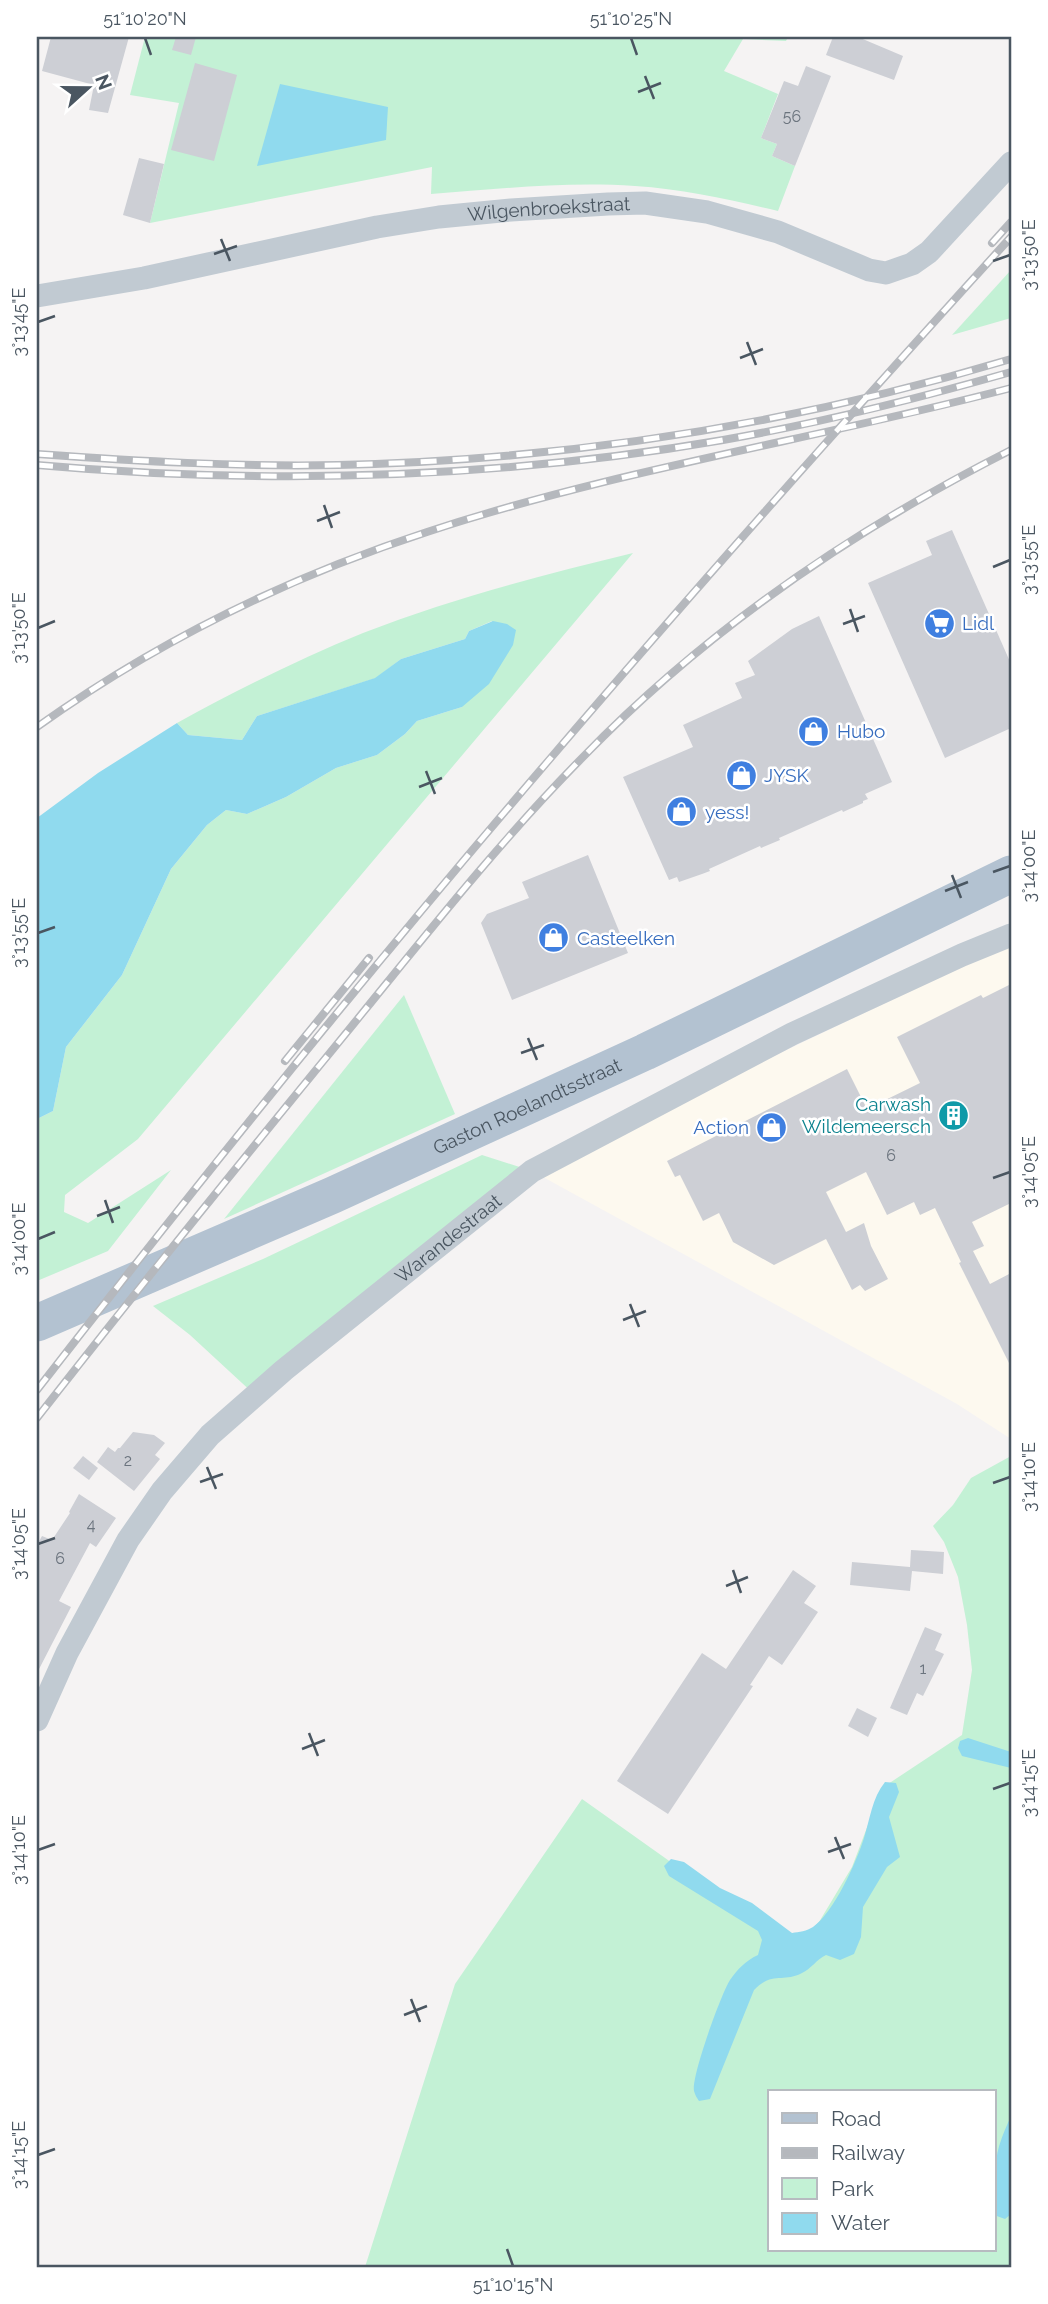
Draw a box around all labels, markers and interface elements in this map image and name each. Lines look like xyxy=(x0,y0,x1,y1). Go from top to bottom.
text: 51°10'20"N xyxy=(103,8,187,29)
text: 51°10'25"N xyxy=(590,8,672,29)
north arrow xyxy=(52,52,122,122)
text: N xyxy=(91,71,117,93)
house number: 56 xyxy=(783,107,801,126)
street label: Wilgenbroekstraat xyxy=(466,192,631,225)
text: 3°13'50"E xyxy=(1018,219,1039,291)
text: 3°13'45"E xyxy=(8,287,29,357)
text: 3°13'55"E xyxy=(1018,525,1039,595)
text: 3°13'50"E xyxy=(8,592,29,664)
supermarket icon: Lidl xyxy=(922,606,956,640)
place label: Lidl xyxy=(962,612,995,634)
shop icon: Hubo xyxy=(797,714,831,748)
place label: Hubo xyxy=(837,720,885,742)
shop icon: JYSK xyxy=(724,758,758,792)
place label: JYSK xyxy=(764,764,810,786)
shop icon: yess! xyxy=(665,795,699,829)
place label: yess! xyxy=(705,801,749,823)
text: 3°14'00"E xyxy=(1018,829,1039,903)
text: 3°13'55"E xyxy=(8,898,29,968)
shop icon: Casteelken xyxy=(537,921,571,955)
place label: Casteelken xyxy=(577,927,675,949)
street label: Gaston Roelandtsstraat xyxy=(430,1053,625,1159)
place label: Carwash Wildemeersch xyxy=(802,1093,931,1137)
building icon: Carwash Wildemeersch xyxy=(937,1098,971,1132)
shop icon: Action xyxy=(755,1110,789,1144)
place label: Action xyxy=(693,1116,749,1138)
text: 3°14'05"E xyxy=(1018,1136,1039,1208)
house number: 6 xyxy=(886,1146,896,1165)
street label: Warandestraat xyxy=(391,1189,506,1288)
text: 3°14'00"E xyxy=(8,1202,29,1276)
text: 3°14'10"E xyxy=(1018,1442,1039,1512)
house number: 2 xyxy=(124,1451,132,1470)
text: 3°14'05"E xyxy=(8,1508,29,1580)
house number: 4 xyxy=(87,1515,96,1534)
house number: 6 xyxy=(55,1549,65,1568)
house number: 1 xyxy=(920,1659,927,1678)
text: 3°14'15"E xyxy=(1018,1749,1039,1817)
text: 3°14'10"E xyxy=(8,1815,29,1885)
legend xyxy=(768,2090,996,2252)
text: Road xyxy=(831,2106,881,2131)
text: 3°14'15"E xyxy=(8,2121,29,2189)
text: Railway xyxy=(831,2140,905,2165)
text: Park xyxy=(831,2176,874,2201)
text: Water xyxy=(831,2210,890,2235)
text: 51°10'15"N xyxy=(473,2274,553,2295)

